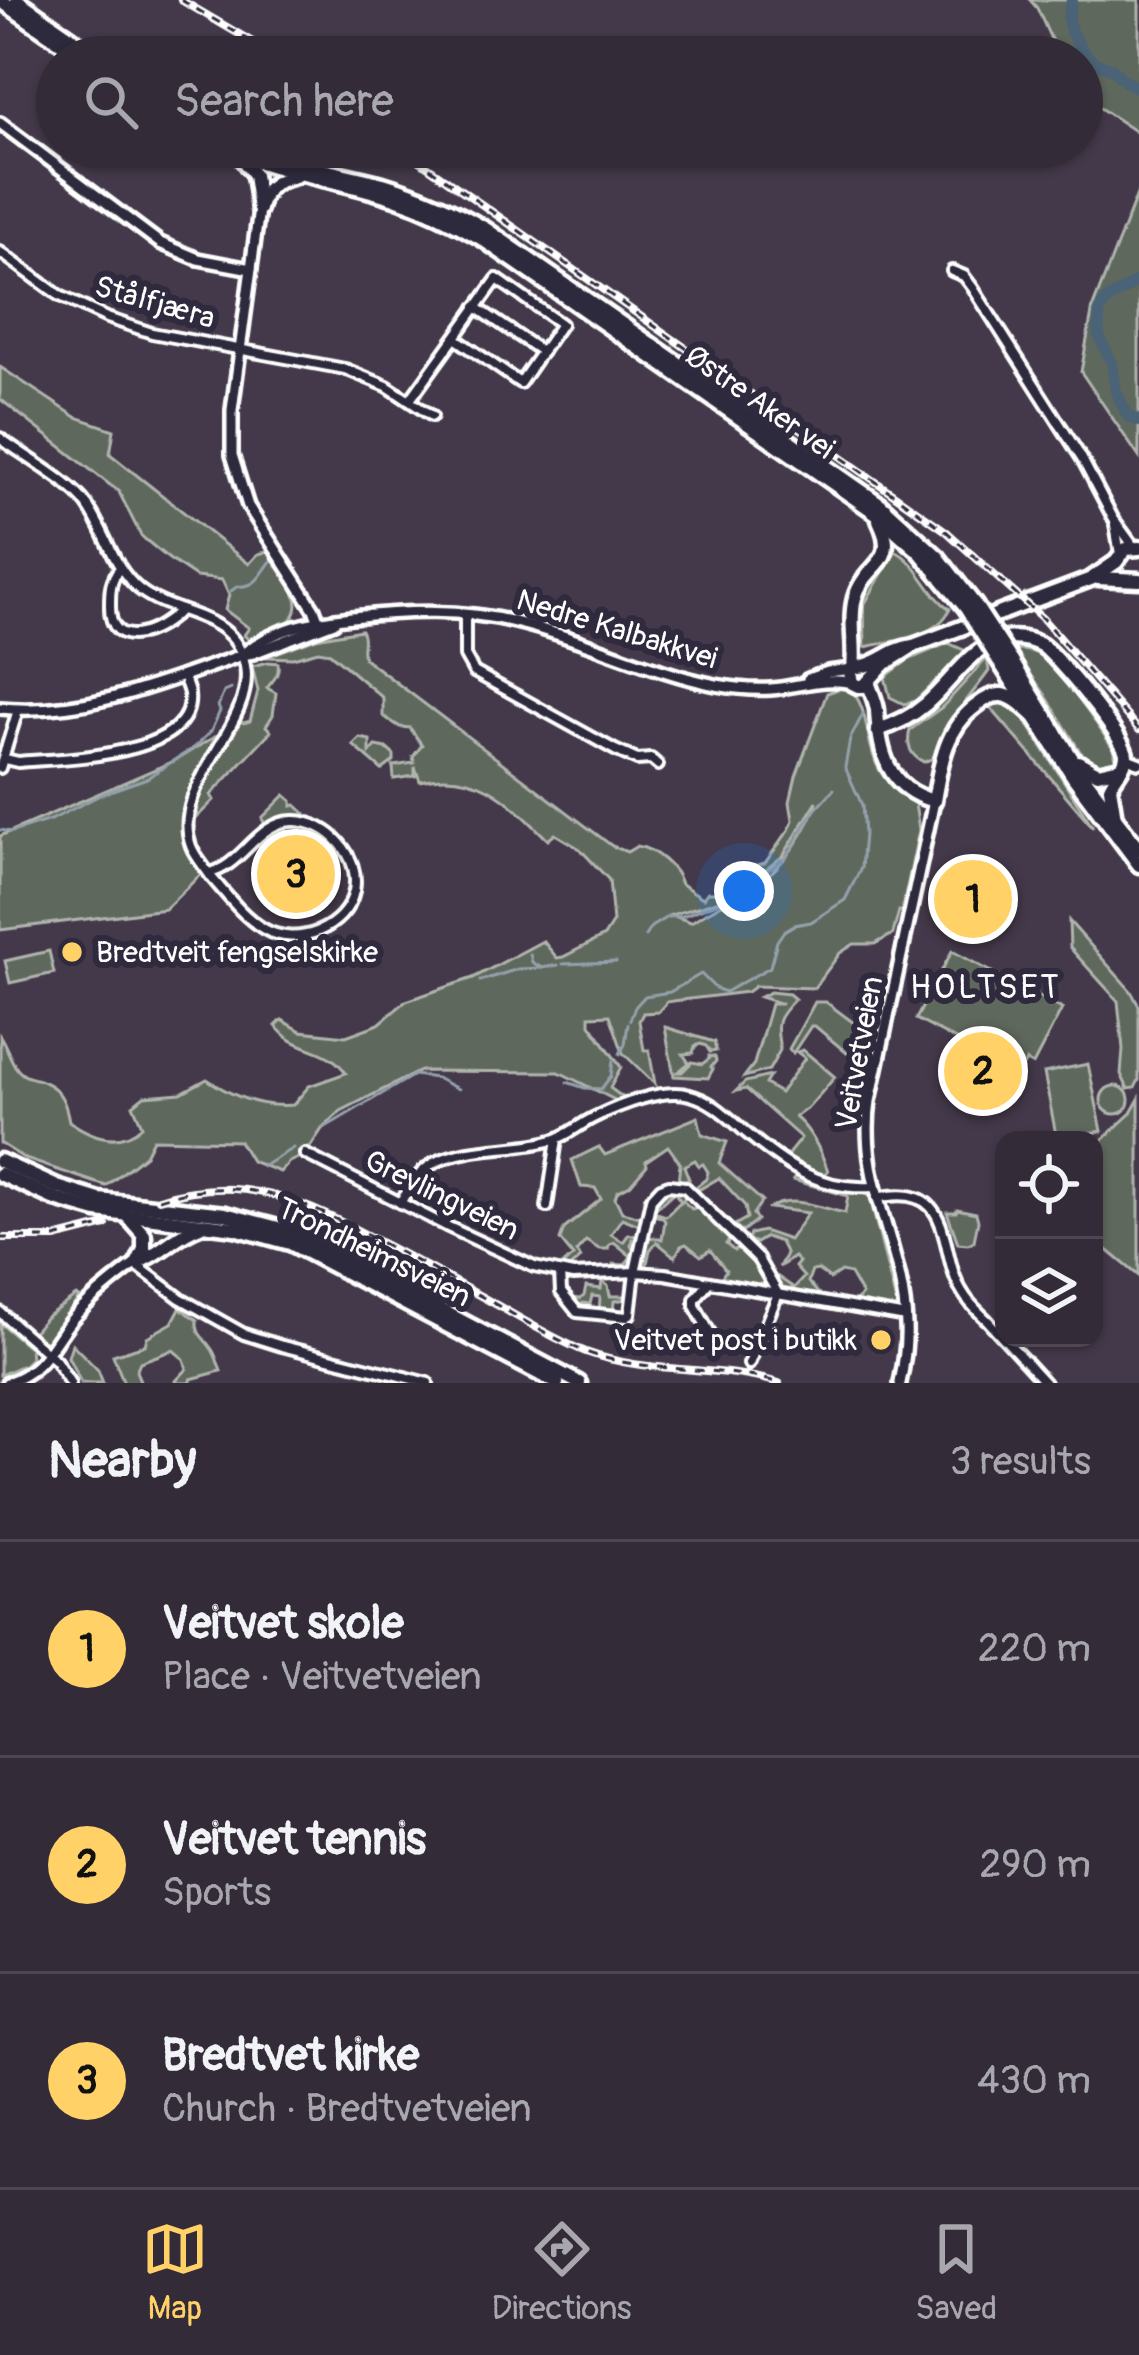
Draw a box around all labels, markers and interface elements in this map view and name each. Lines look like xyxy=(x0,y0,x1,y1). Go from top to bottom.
search box xyxy=(36,36,1103,168)
icon: search xyxy=(78,69,144,135)
text: Search here xyxy=(174,74,394,130)
street label: Stålfjæra xyxy=(91,268,219,337)
street label: Østre Aker vei xyxy=(678,337,841,467)
street label: Nedre Kalbakkvei xyxy=(512,581,722,678)
pin: 3 xyxy=(257,829,335,919)
pin: 1 xyxy=(934,854,1012,944)
your location xyxy=(714,861,774,921)
place label: Bredtveit fengselskirke xyxy=(96,934,378,971)
marker: Bredtveit fengselskirke xyxy=(59,939,85,965)
district label: HOLTSET xyxy=(910,967,1062,1008)
street label: Veitvetveien xyxy=(828,973,891,1133)
pin: 2 xyxy=(944,1026,1022,1116)
map controls xyxy=(995,1131,1103,1347)
button: locate xyxy=(995,1131,1103,1239)
street label: Grevlingveien xyxy=(358,1142,525,1249)
street label: Trondheimsveien xyxy=(271,1190,477,1315)
button: layers xyxy=(995,1239,1103,1347)
place label: Veitvet post i butikk xyxy=(614,1322,857,1359)
marker: Veitvet post i butikk xyxy=(868,1327,894,1353)
text: Nearby xyxy=(48,1429,196,1493)
text: 3 results xyxy=(950,1437,1091,1486)
text: Veitvet skole xyxy=(162,1596,404,1652)
text: 1 xyxy=(79,1624,95,1673)
text: 220 m xyxy=(978,1624,1091,1673)
text: Place · Veitvetveien xyxy=(162,1652,482,1701)
text: Veitvet tennis xyxy=(162,1812,426,1868)
text: 2 xyxy=(76,1840,98,1889)
text: 290 m xyxy=(979,1840,1091,1889)
text: Sports xyxy=(162,1868,271,1917)
text: Bredtvet kirke xyxy=(162,2028,419,2084)
text: 3 xyxy=(76,2056,98,2105)
text: 430 m xyxy=(977,2056,1091,2105)
text: Church · Bredtvetveien xyxy=(162,2084,532,2133)
tab: Map xyxy=(142,2216,208,2329)
tab: Directions xyxy=(492,2216,632,2329)
tab: Saved xyxy=(915,2216,997,2329)

